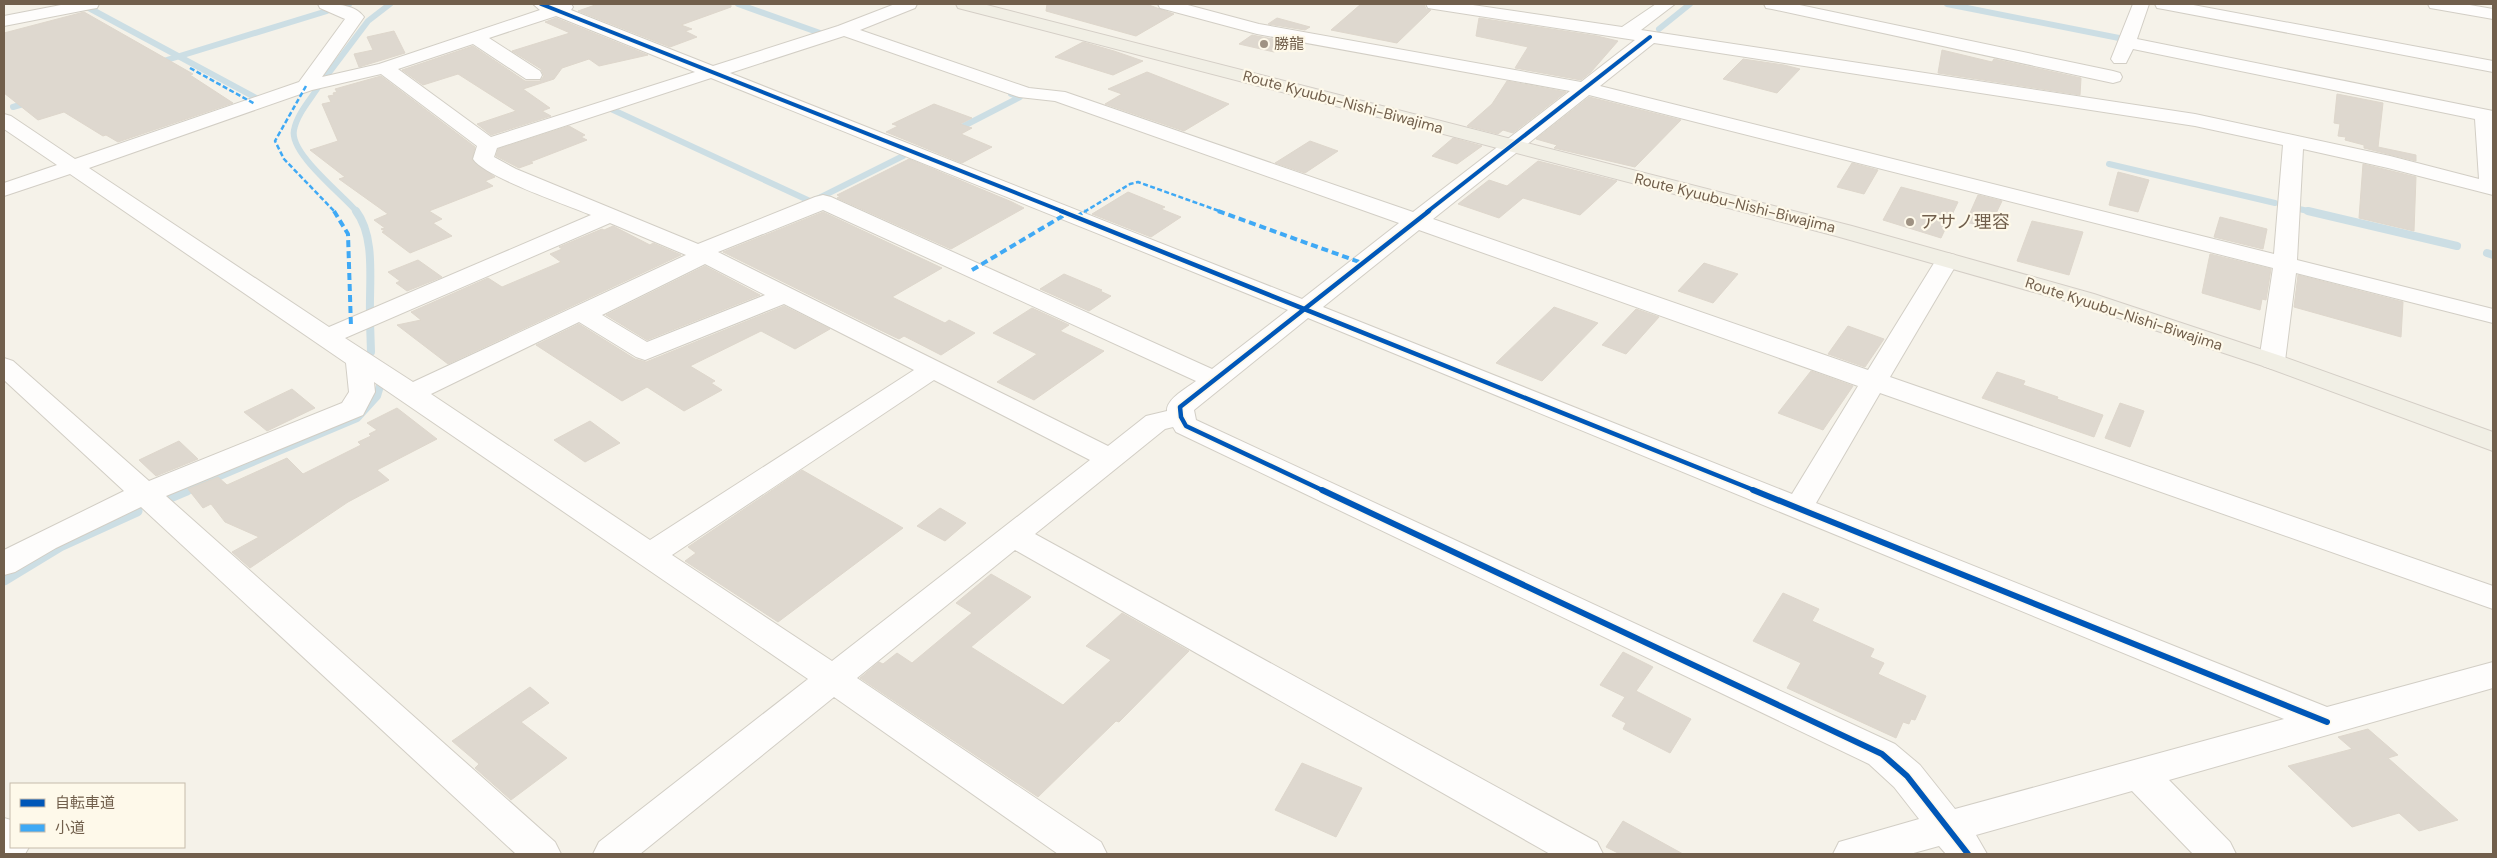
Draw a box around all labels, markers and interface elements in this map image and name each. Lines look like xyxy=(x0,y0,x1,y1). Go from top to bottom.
place label: 勝龍 xyxy=(1274,34,1304,54)
marker: 勝龍 xyxy=(1258,38,1270,50)
street label: Route Kyuubu-Nishi-Biwajima xyxy=(1241,66,1445,138)
street label: Route Kyuubu-Nishi-Biwajima xyxy=(1632,168,1838,238)
place label: アサノ理容 xyxy=(1920,210,2010,234)
marker: アサノ理容 xyxy=(1904,216,1916,228)
street label: Route Kyuubu-Nishi-Biwajima xyxy=(2023,273,2225,355)
legend xyxy=(10,783,185,848)
text: 自転車道 xyxy=(55,793,115,813)
text: 小道 xyxy=(55,818,85,838)

